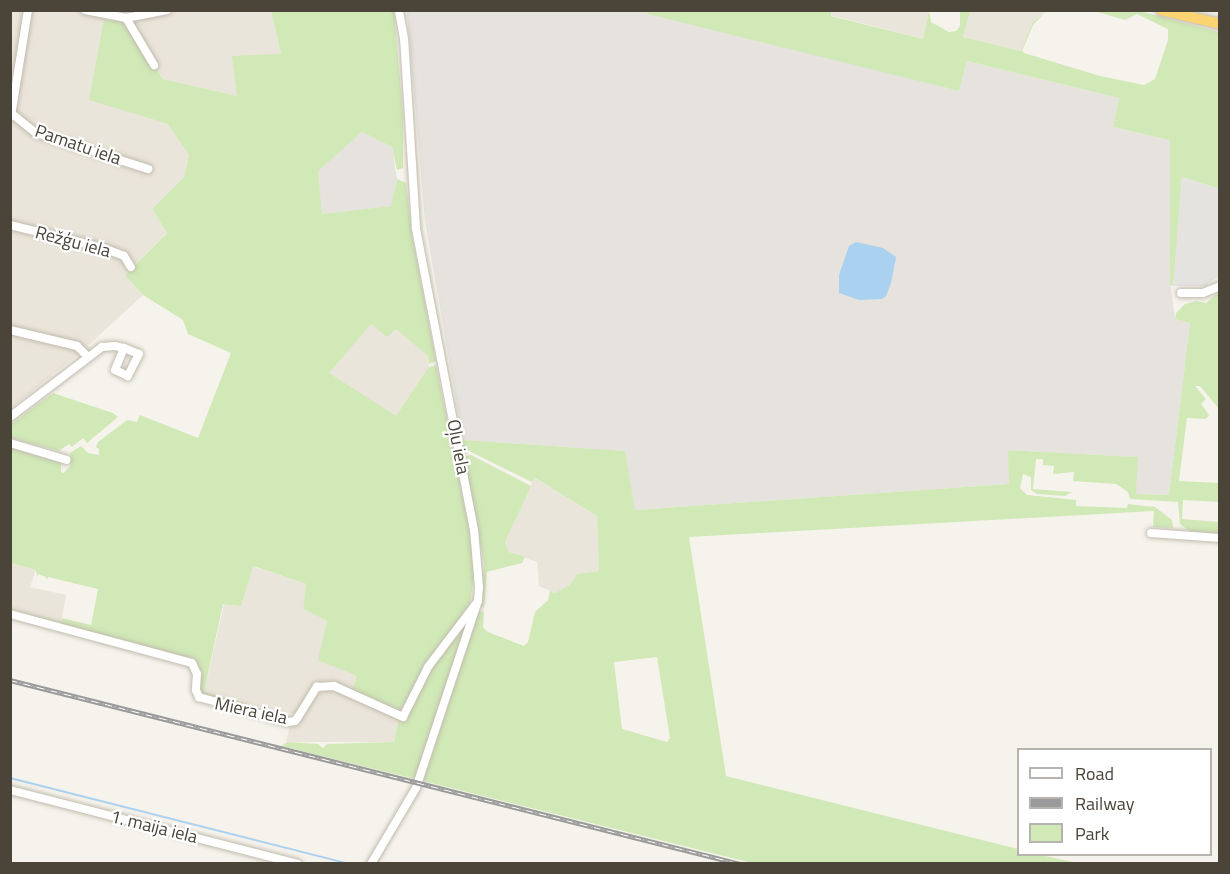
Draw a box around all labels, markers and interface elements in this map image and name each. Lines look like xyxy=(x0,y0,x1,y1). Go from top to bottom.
street label: Pamatu iela xyxy=(32,120,124,170)
street label: Režģu iela xyxy=(33,222,113,262)
street label: Oļu iela xyxy=(442,418,474,476)
street label: Miera iela xyxy=(213,693,289,729)
legend xyxy=(1017,748,1212,856)
text: Road xyxy=(1075,760,1114,787)
text: Railway xyxy=(1075,790,1134,817)
street label: 1. maija iela xyxy=(108,806,200,848)
text: Park xyxy=(1075,820,1109,847)

